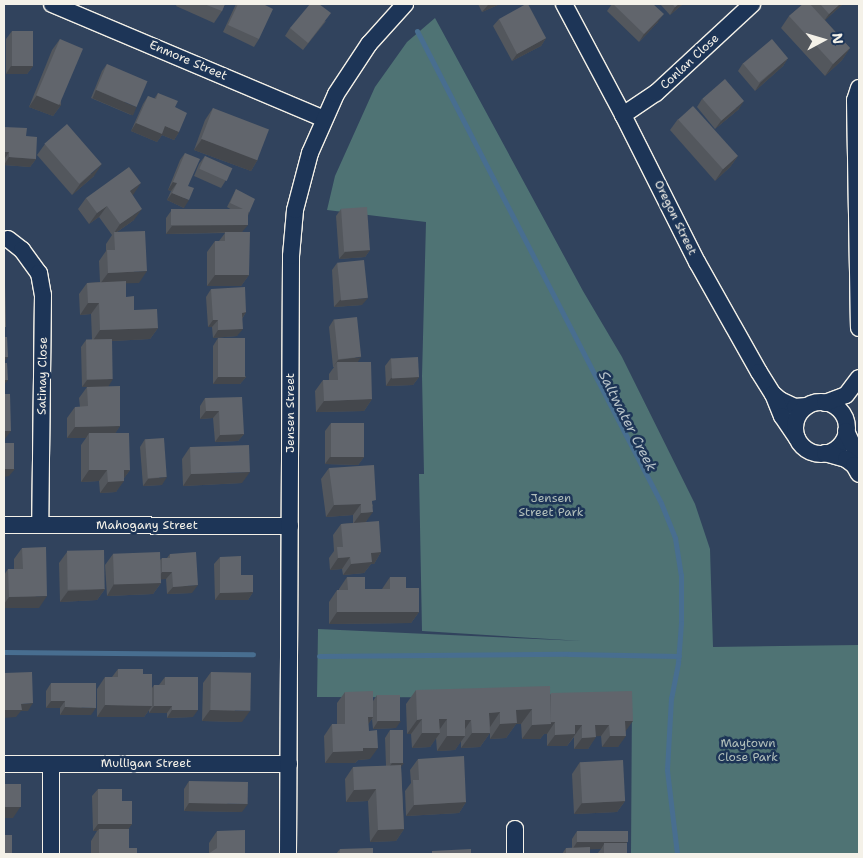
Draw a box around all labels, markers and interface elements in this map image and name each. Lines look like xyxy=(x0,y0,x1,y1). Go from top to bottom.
north arrow xyxy=(798,15,848,65)
street label: Conlan Close xyxy=(658,31,722,93)
text: N xyxy=(828,32,847,45)
street label: Enmore Street xyxy=(147,38,229,84)
street label: Oregon Street xyxy=(651,178,699,258)
street label: Satinay Close xyxy=(35,337,51,415)
water label: Saltwater Creek xyxy=(595,368,661,474)
street label: Jensen Street xyxy=(284,373,298,453)
park label: Jensen Street Park xyxy=(518,492,584,520)
street label: Mahogany Street xyxy=(96,519,198,533)
park label: Maytown Close Park xyxy=(718,737,778,765)
street label: Mulligan Street xyxy=(101,757,191,771)

